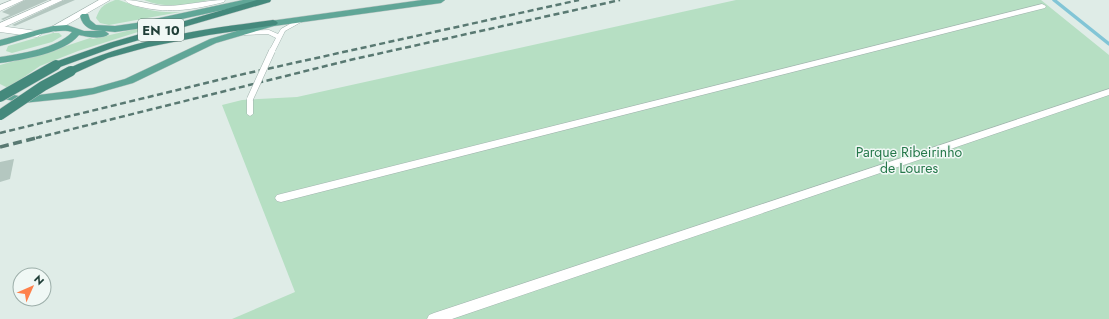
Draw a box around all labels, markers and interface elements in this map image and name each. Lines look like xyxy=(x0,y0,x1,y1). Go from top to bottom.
road number: EN 10 xyxy=(138,19,184,41)
park label: Parque Ribeirinho de Loures xyxy=(856,142,963,178)
north arrow xyxy=(12,267,52,307)
text: N xyxy=(30,271,48,289)

